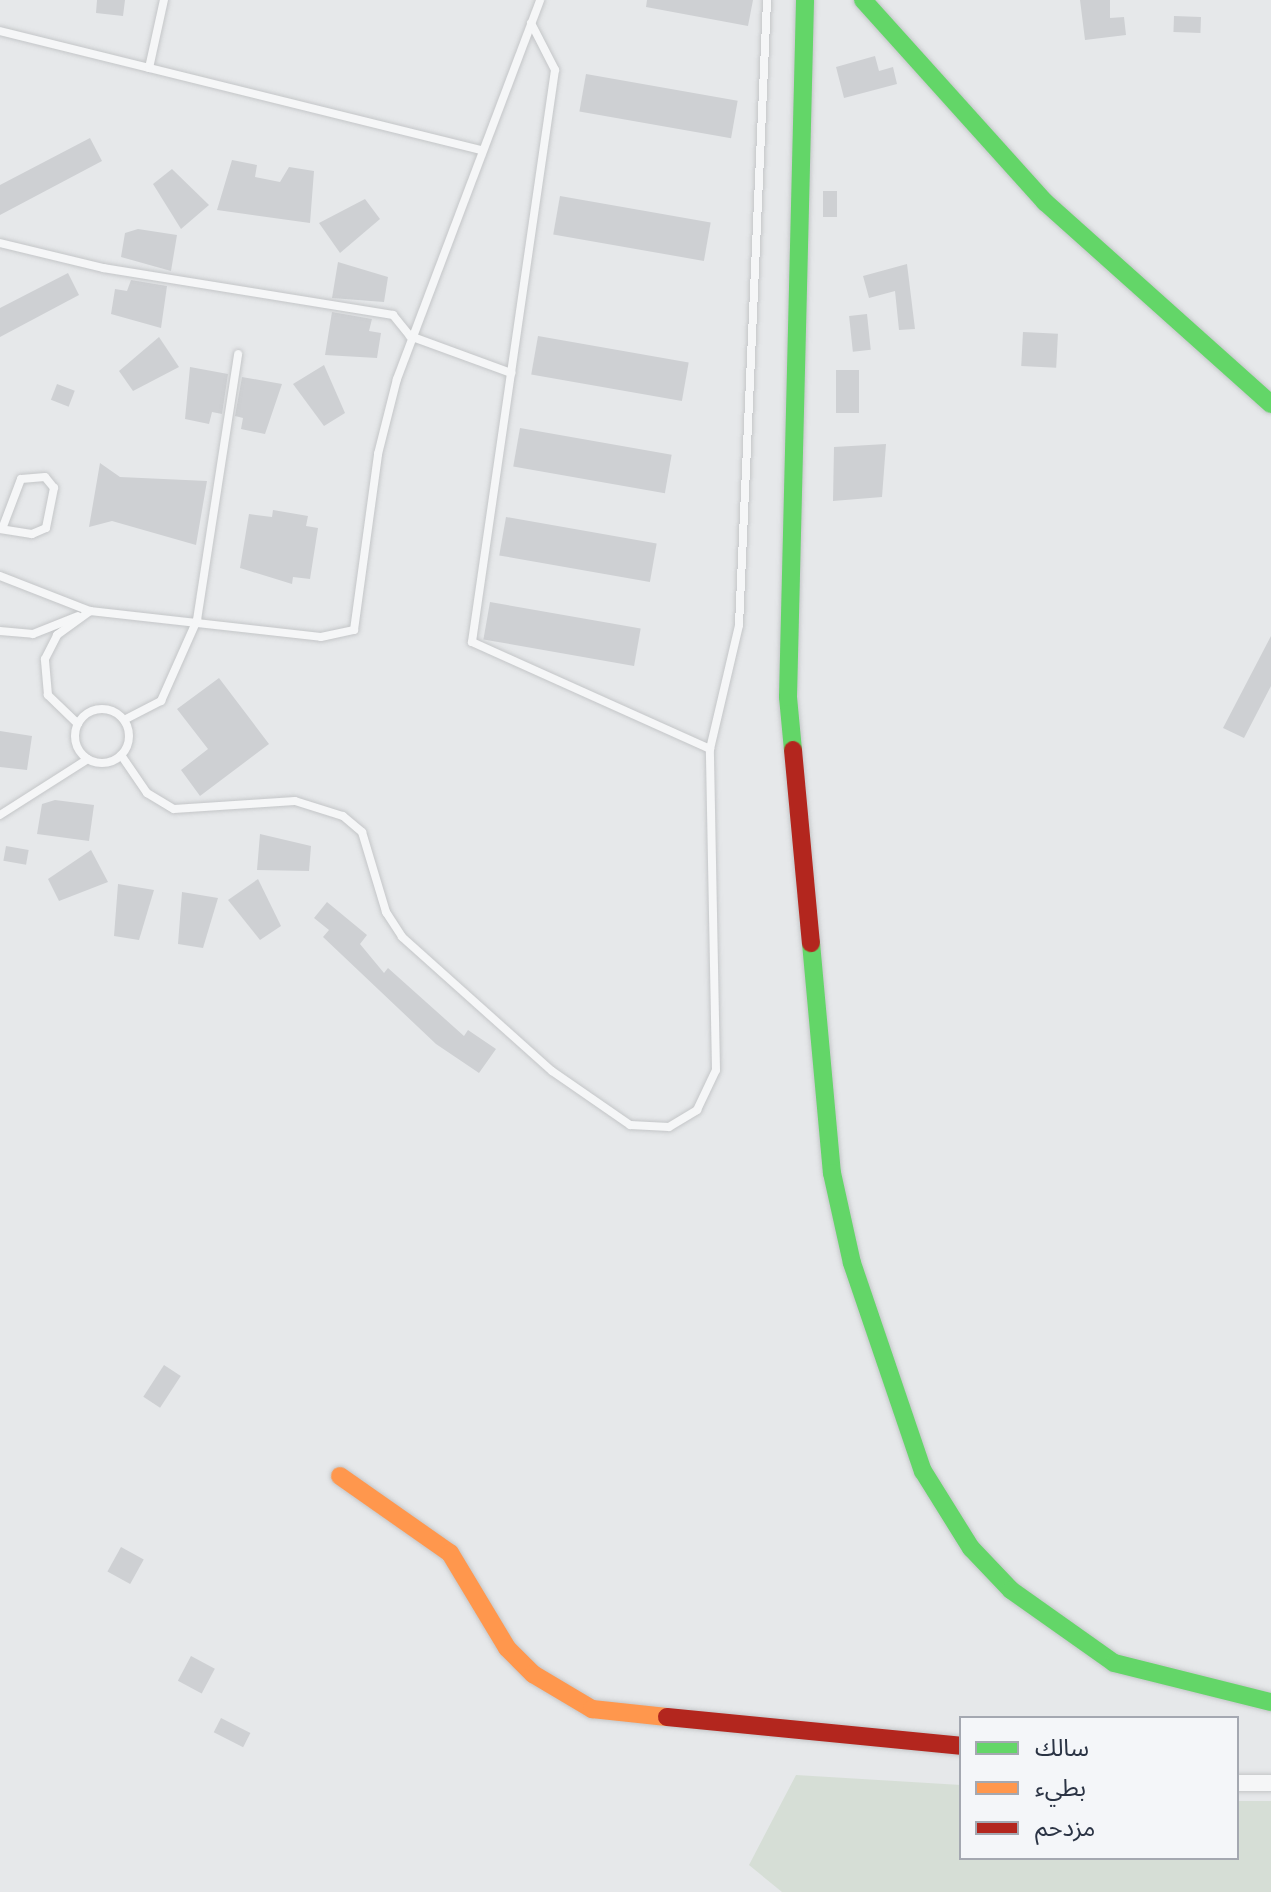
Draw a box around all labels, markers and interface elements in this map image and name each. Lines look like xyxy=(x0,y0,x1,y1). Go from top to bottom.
legend xyxy=(959,1716,1239,1860)
text: سالك xyxy=(1035,1734,1089,1762)
text: بطيء xyxy=(1035,1774,1086,1802)
text: مزدحم xyxy=(1035,1814,1095,1842)

